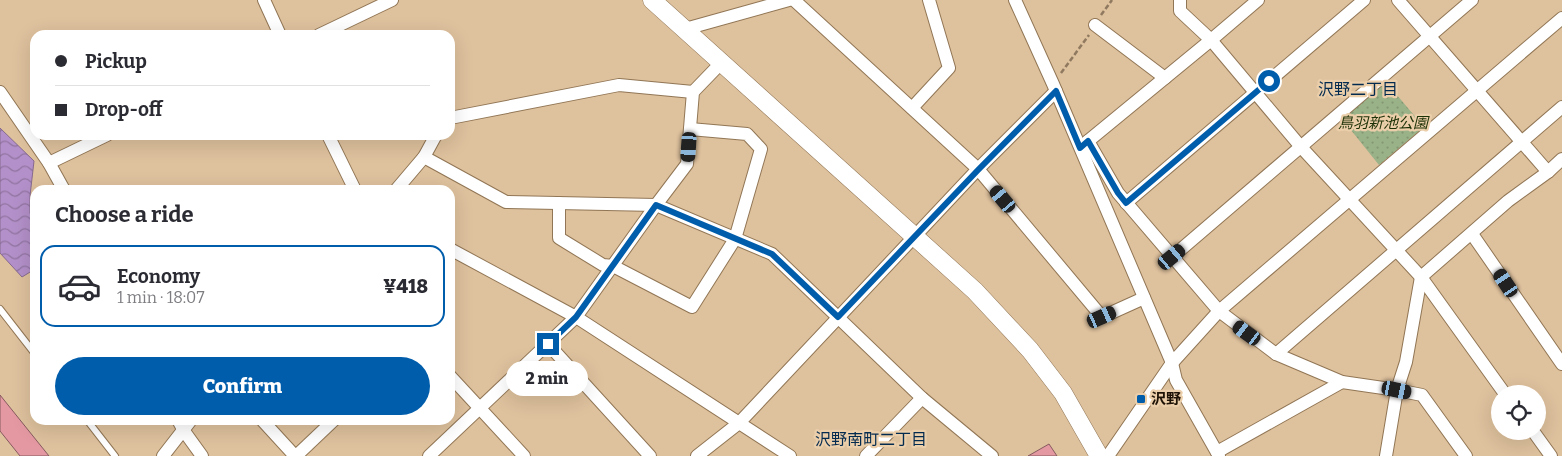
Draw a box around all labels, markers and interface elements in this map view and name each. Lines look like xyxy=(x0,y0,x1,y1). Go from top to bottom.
text: Pickup xyxy=(85,50,147,73)
route start xyxy=(1258,70,1280,92)
district label: 沢野二丁目 xyxy=(1318,80,1398,99)
text: Drop-off xyxy=(85,98,163,121)
park label: 鳥羽新池公園 xyxy=(1338,114,1430,132)
car xyxy=(680,132,697,162)
car xyxy=(987,183,1018,215)
text: Choose a ride xyxy=(55,201,194,228)
car xyxy=(1155,242,1188,272)
icon: car xyxy=(57,264,102,309)
text: Economy xyxy=(117,265,200,288)
car xyxy=(1491,266,1520,300)
text: ¥418 xyxy=(383,275,428,298)
text: 1 min · 18:07 xyxy=(117,288,204,307)
car xyxy=(1085,304,1118,330)
car xyxy=(1230,318,1263,348)
route end xyxy=(537,333,559,355)
button: Confirm xyxy=(55,357,430,415)
callout: 2 min xyxy=(507,362,589,396)
text: 2 min xyxy=(526,369,568,388)
car xyxy=(1380,380,1413,400)
map controls xyxy=(1491,385,1546,440)
button: locate xyxy=(1491,385,1546,440)
place label: 沢野 xyxy=(1151,390,1181,408)
marker: 沢野 xyxy=(1135,393,1147,405)
district label: 沢野南町二丁目 xyxy=(815,430,927,449)

